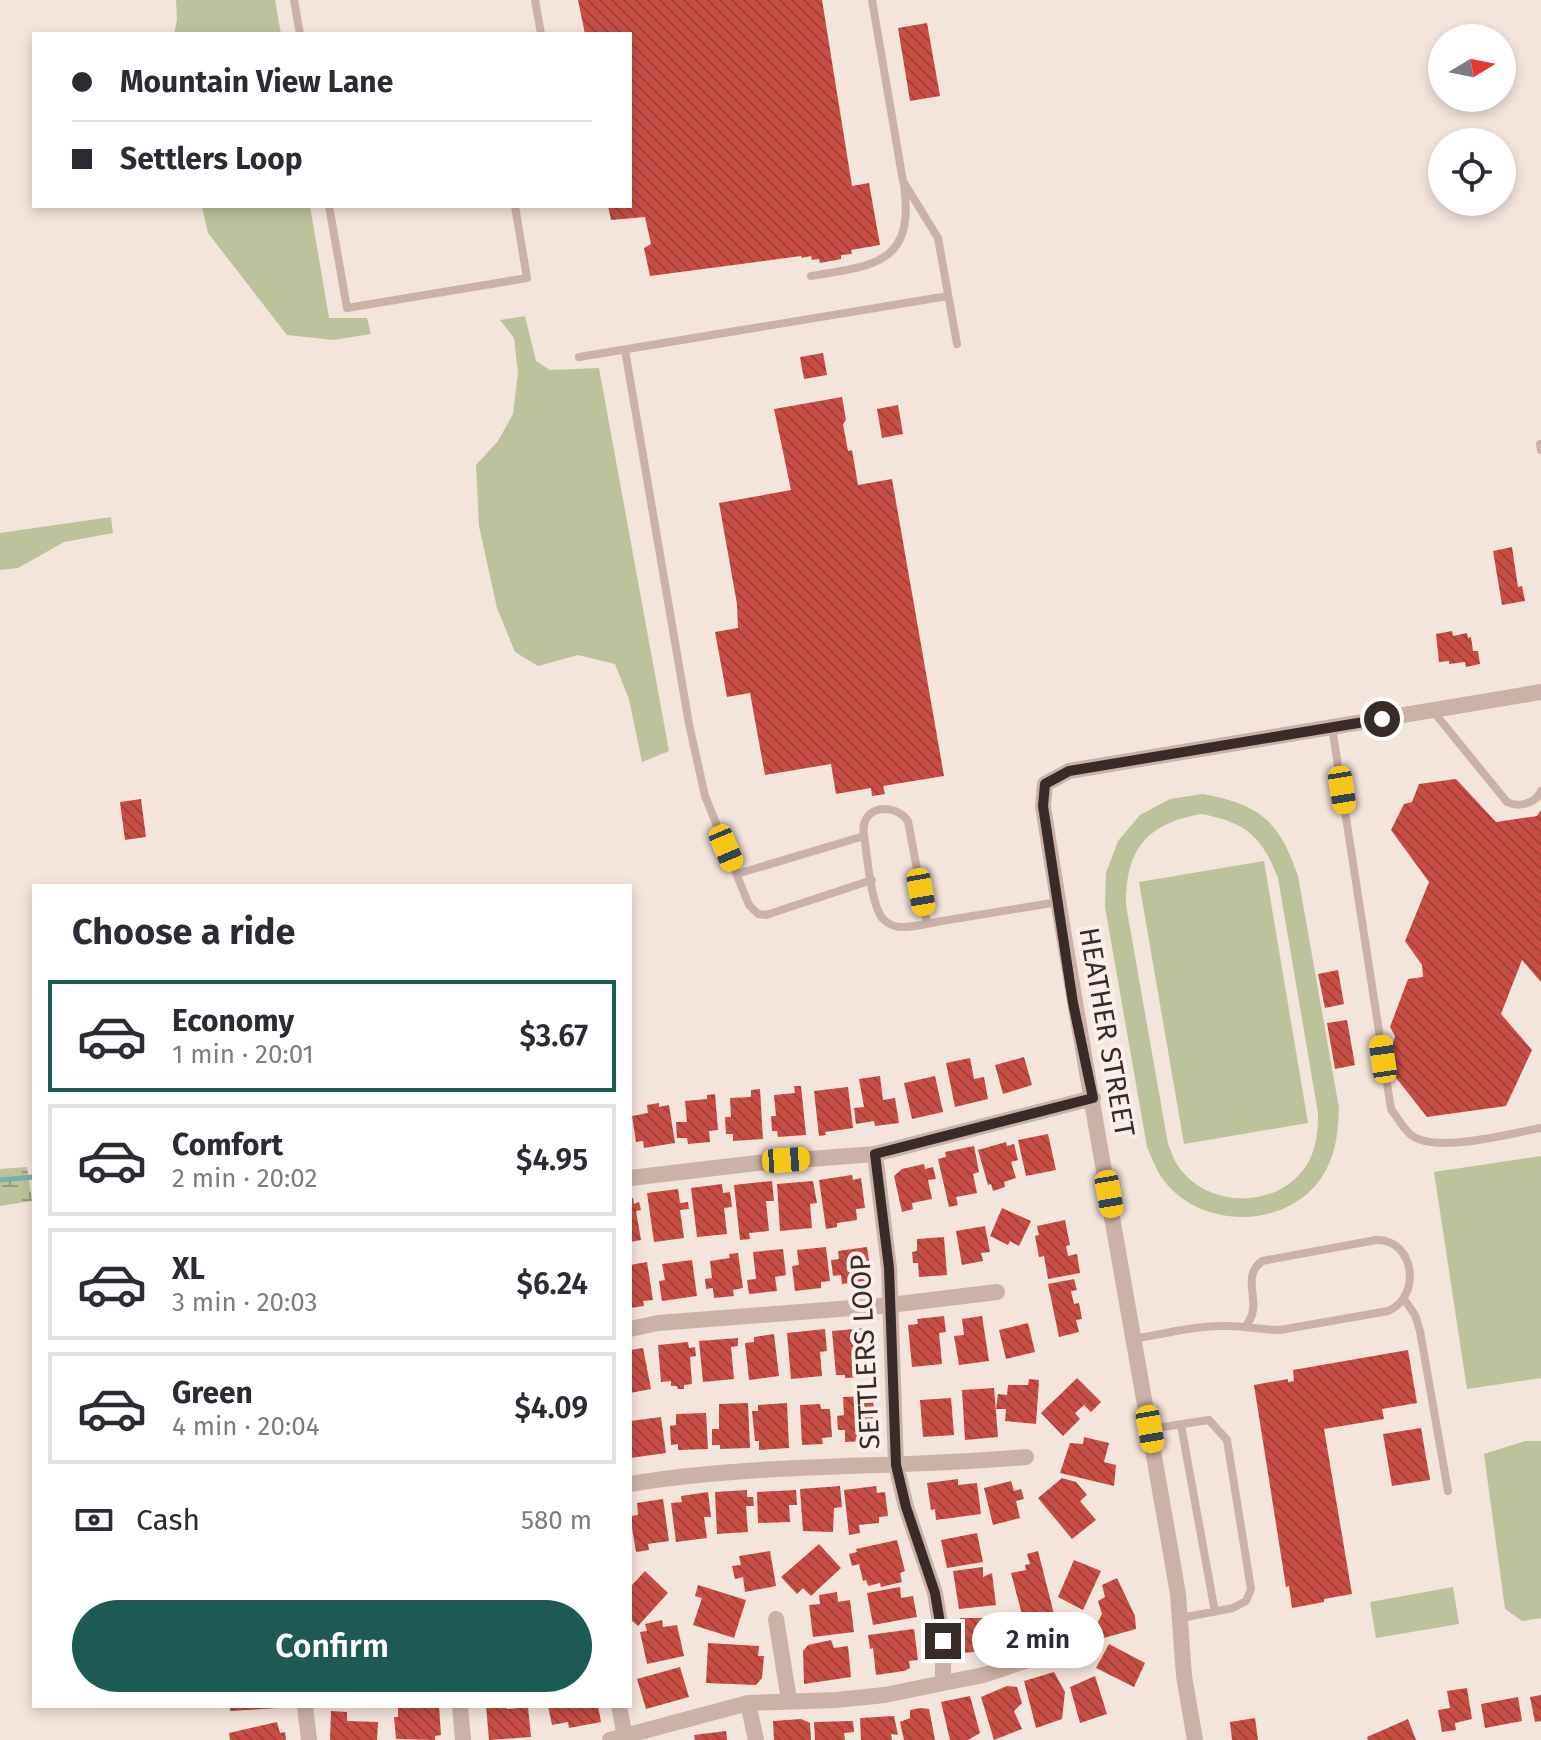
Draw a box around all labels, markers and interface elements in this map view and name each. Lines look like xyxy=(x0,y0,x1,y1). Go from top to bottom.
north arrow xyxy=(1428,24,1516,112)
map controls xyxy=(1428,24,1516,216)
text: Mountain View Lane xyxy=(120,64,393,100)
button: locate xyxy=(1428,128,1516,216)
text: Settlers Loop xyxy=(120,141,303,177)
route start xyxy=(1364,701,1400,737)
car xyxy=(1326,764,1358,816)
car xyxy=(706,821,746,875)
car xyxy=(905,866,937,918)
text: Choose a ride xyxy=(72,910,295,954)
street label: HEATHER STREET xyxy=(1072,925,1142,1140)
icon: car xyxy=(76,1000,148,1072)
text: Economy xyxy=(172,1003,294,1039)
text: $3.67 xyxy=(520,1018,588,1054)
car xyxy=(1368,1034,1398,1084)
text: 1 min · 20:01 xyxy=(172,1039,314,1070)
icon: car xyxy=(76,1124,148,1196)
text: Comfort xyxy=(172,1127,283,1163)
text: $4.95 xyxy=(516,1142,588,1178)
car xyxy=(761,1146,811,1174)
text: 2 min · 20:02 xyxy=(172,1163,317,1194)
car xyxy=(1093,1168,1125,1220)
icon: car xyxy=(76,1248,148,1320)
text: XL xyxy=(172,1251,205,1287)
street label: SETTLERS LOOP xyxy=(843,1254,887,1450)
text: $6.24 xyxy=(517,1266,588,1302)
text: 3 min · 20:03 xyxy=(172,1287,318,1318)
icon: car xyxy=(76,1372,148,1444)
text: Green xyxy=(172,1375,253,1411)
text: $4.09 xyxy=(515,1390,588,1426)
car xyxy=(1134,1403,1166,1455)
text: 4 min · 20:04 xyxy=(172,1411,320,1442)
icon: cash xyxy=(72,1498,116,1542)
text: Cash xyxy=(136,1502,200,1538)
text: 580 m xyxy=(521,1505,592,1536)
button: Confirm xyxy=(72,1600,592,1692)
callout: 2 min xyxy=(971,1613,1103,1669)
route end xyxy=(925,1623,961,1659)
text: 2 min xyxy=(1006,1624,1070,1655)

